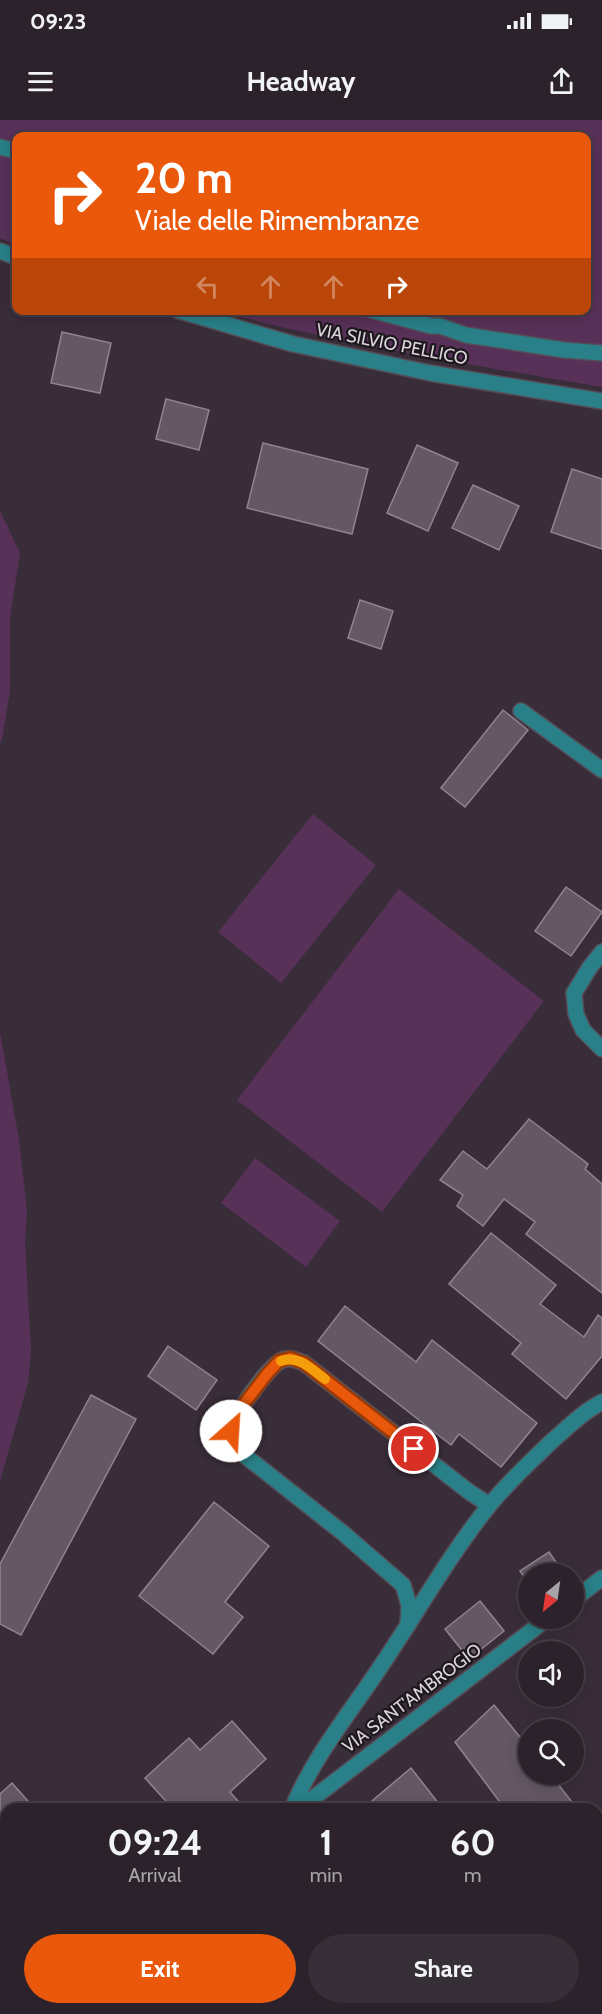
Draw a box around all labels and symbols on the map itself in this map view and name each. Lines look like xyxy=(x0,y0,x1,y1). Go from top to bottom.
street label: VIA SILVIO PELLICO xyxy=(314,319,470,370)
position arrow xyxy=(199,1399,263,1463)
pin xyxy=(388,1423,439,1474)
north arrow xyxy=(518,1563,584,1629)
street label: VIA SANT'AMBROGIO xyxy=(338,1638,486,1757)

